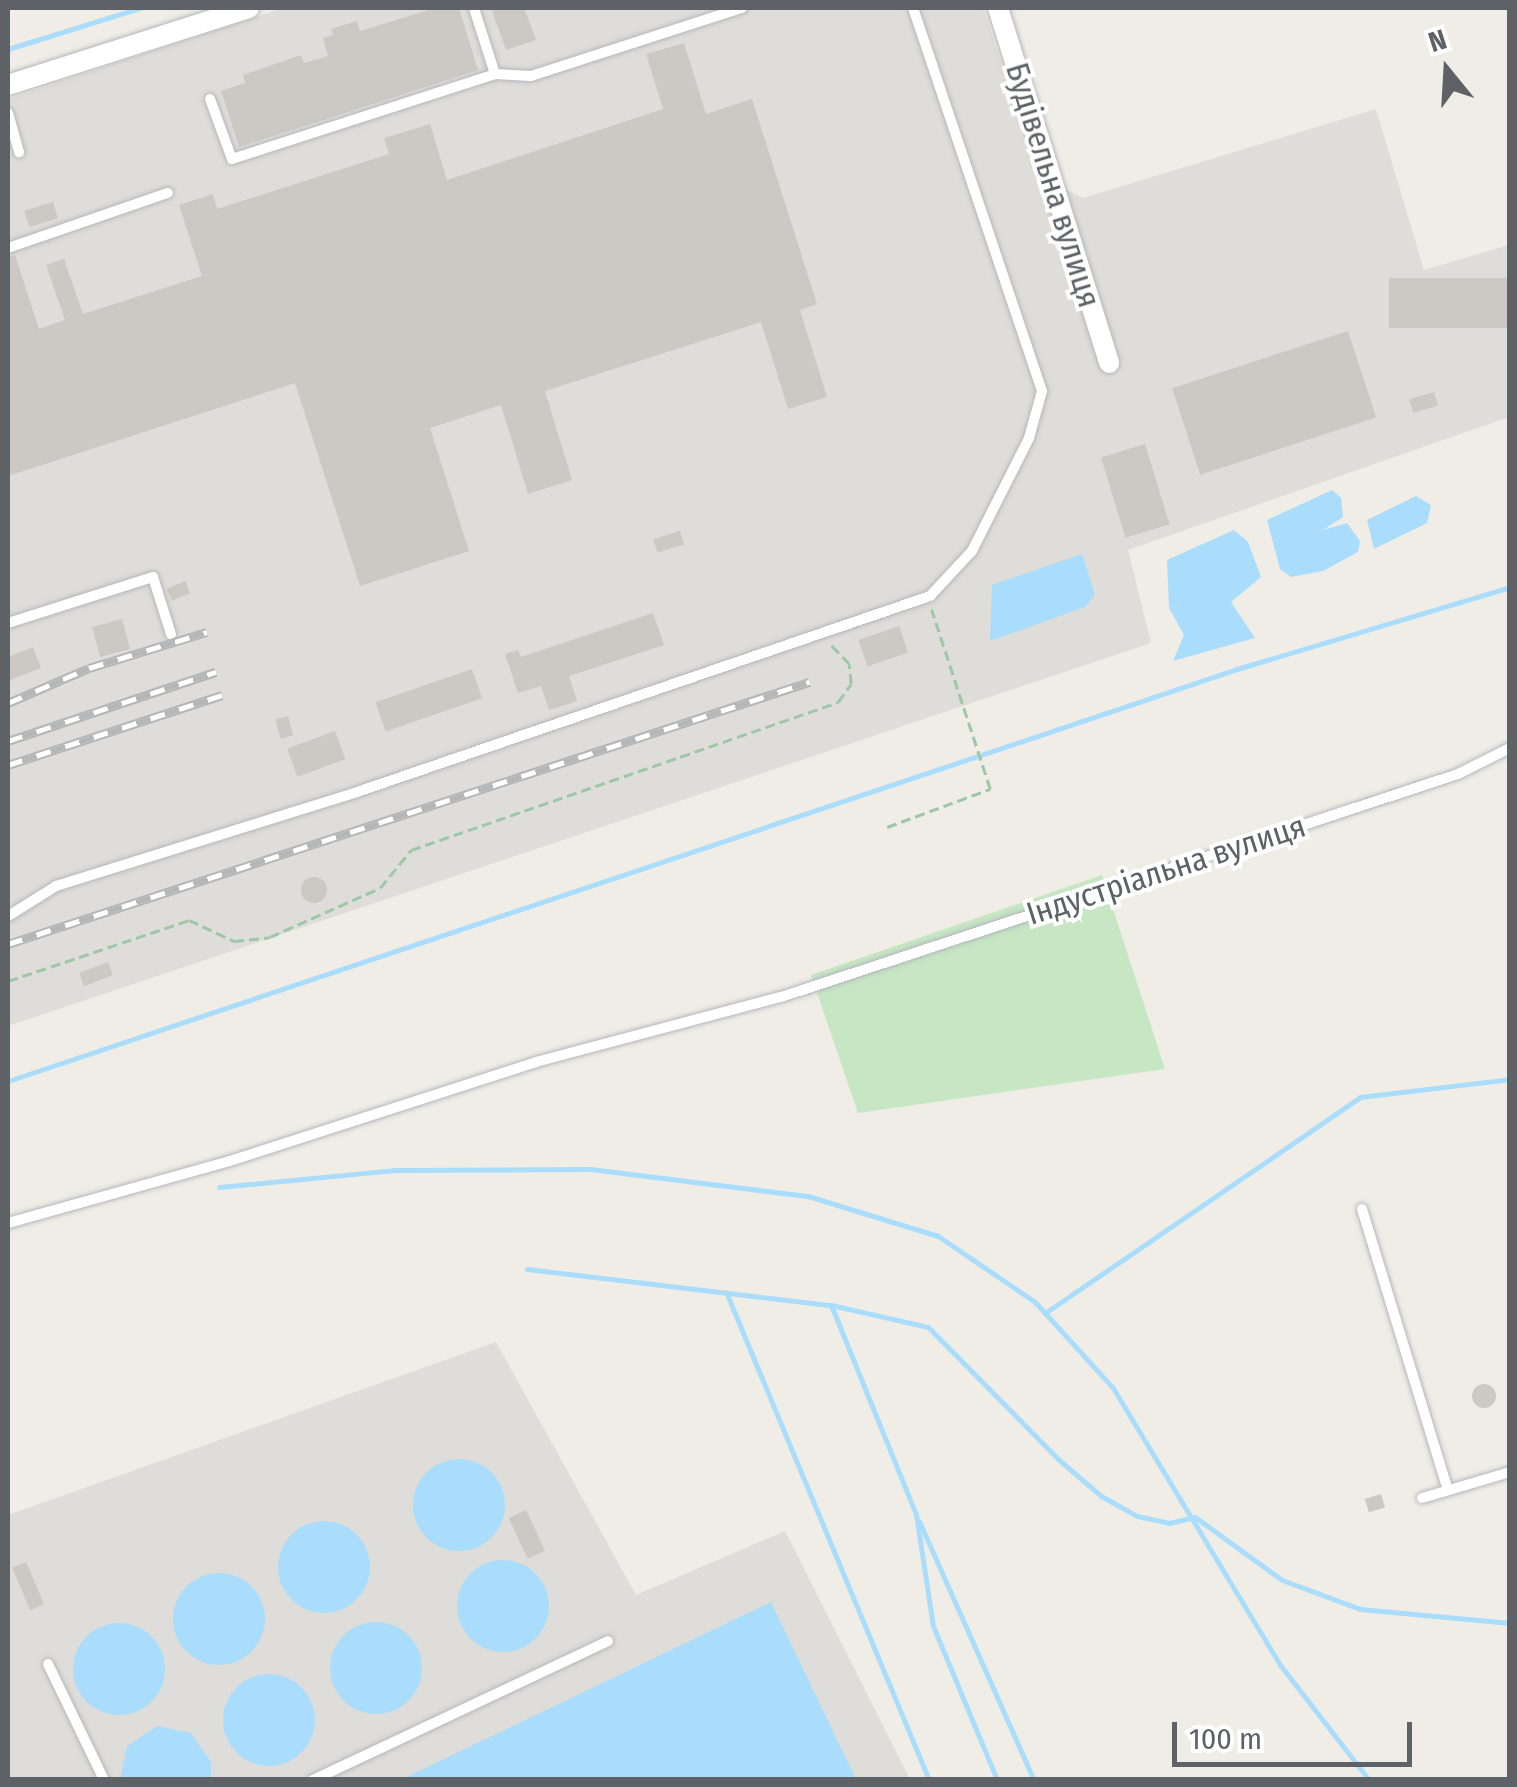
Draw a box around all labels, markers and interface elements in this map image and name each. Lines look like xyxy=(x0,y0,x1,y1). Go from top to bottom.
north arrow xyxy=(1397,20,1497,120)
text: N xyxy=(1424,23,1451,59)
street label: Будівельна вулиця xyxy=(998,58,1108,312)
street label: Індустріальна вулиця xyxy=(1022,807,1310,933)
scale bar xyxy=(1177,1702,1417,1764)
text: 100 m xyxy=(1189,1721,1262,1757)

